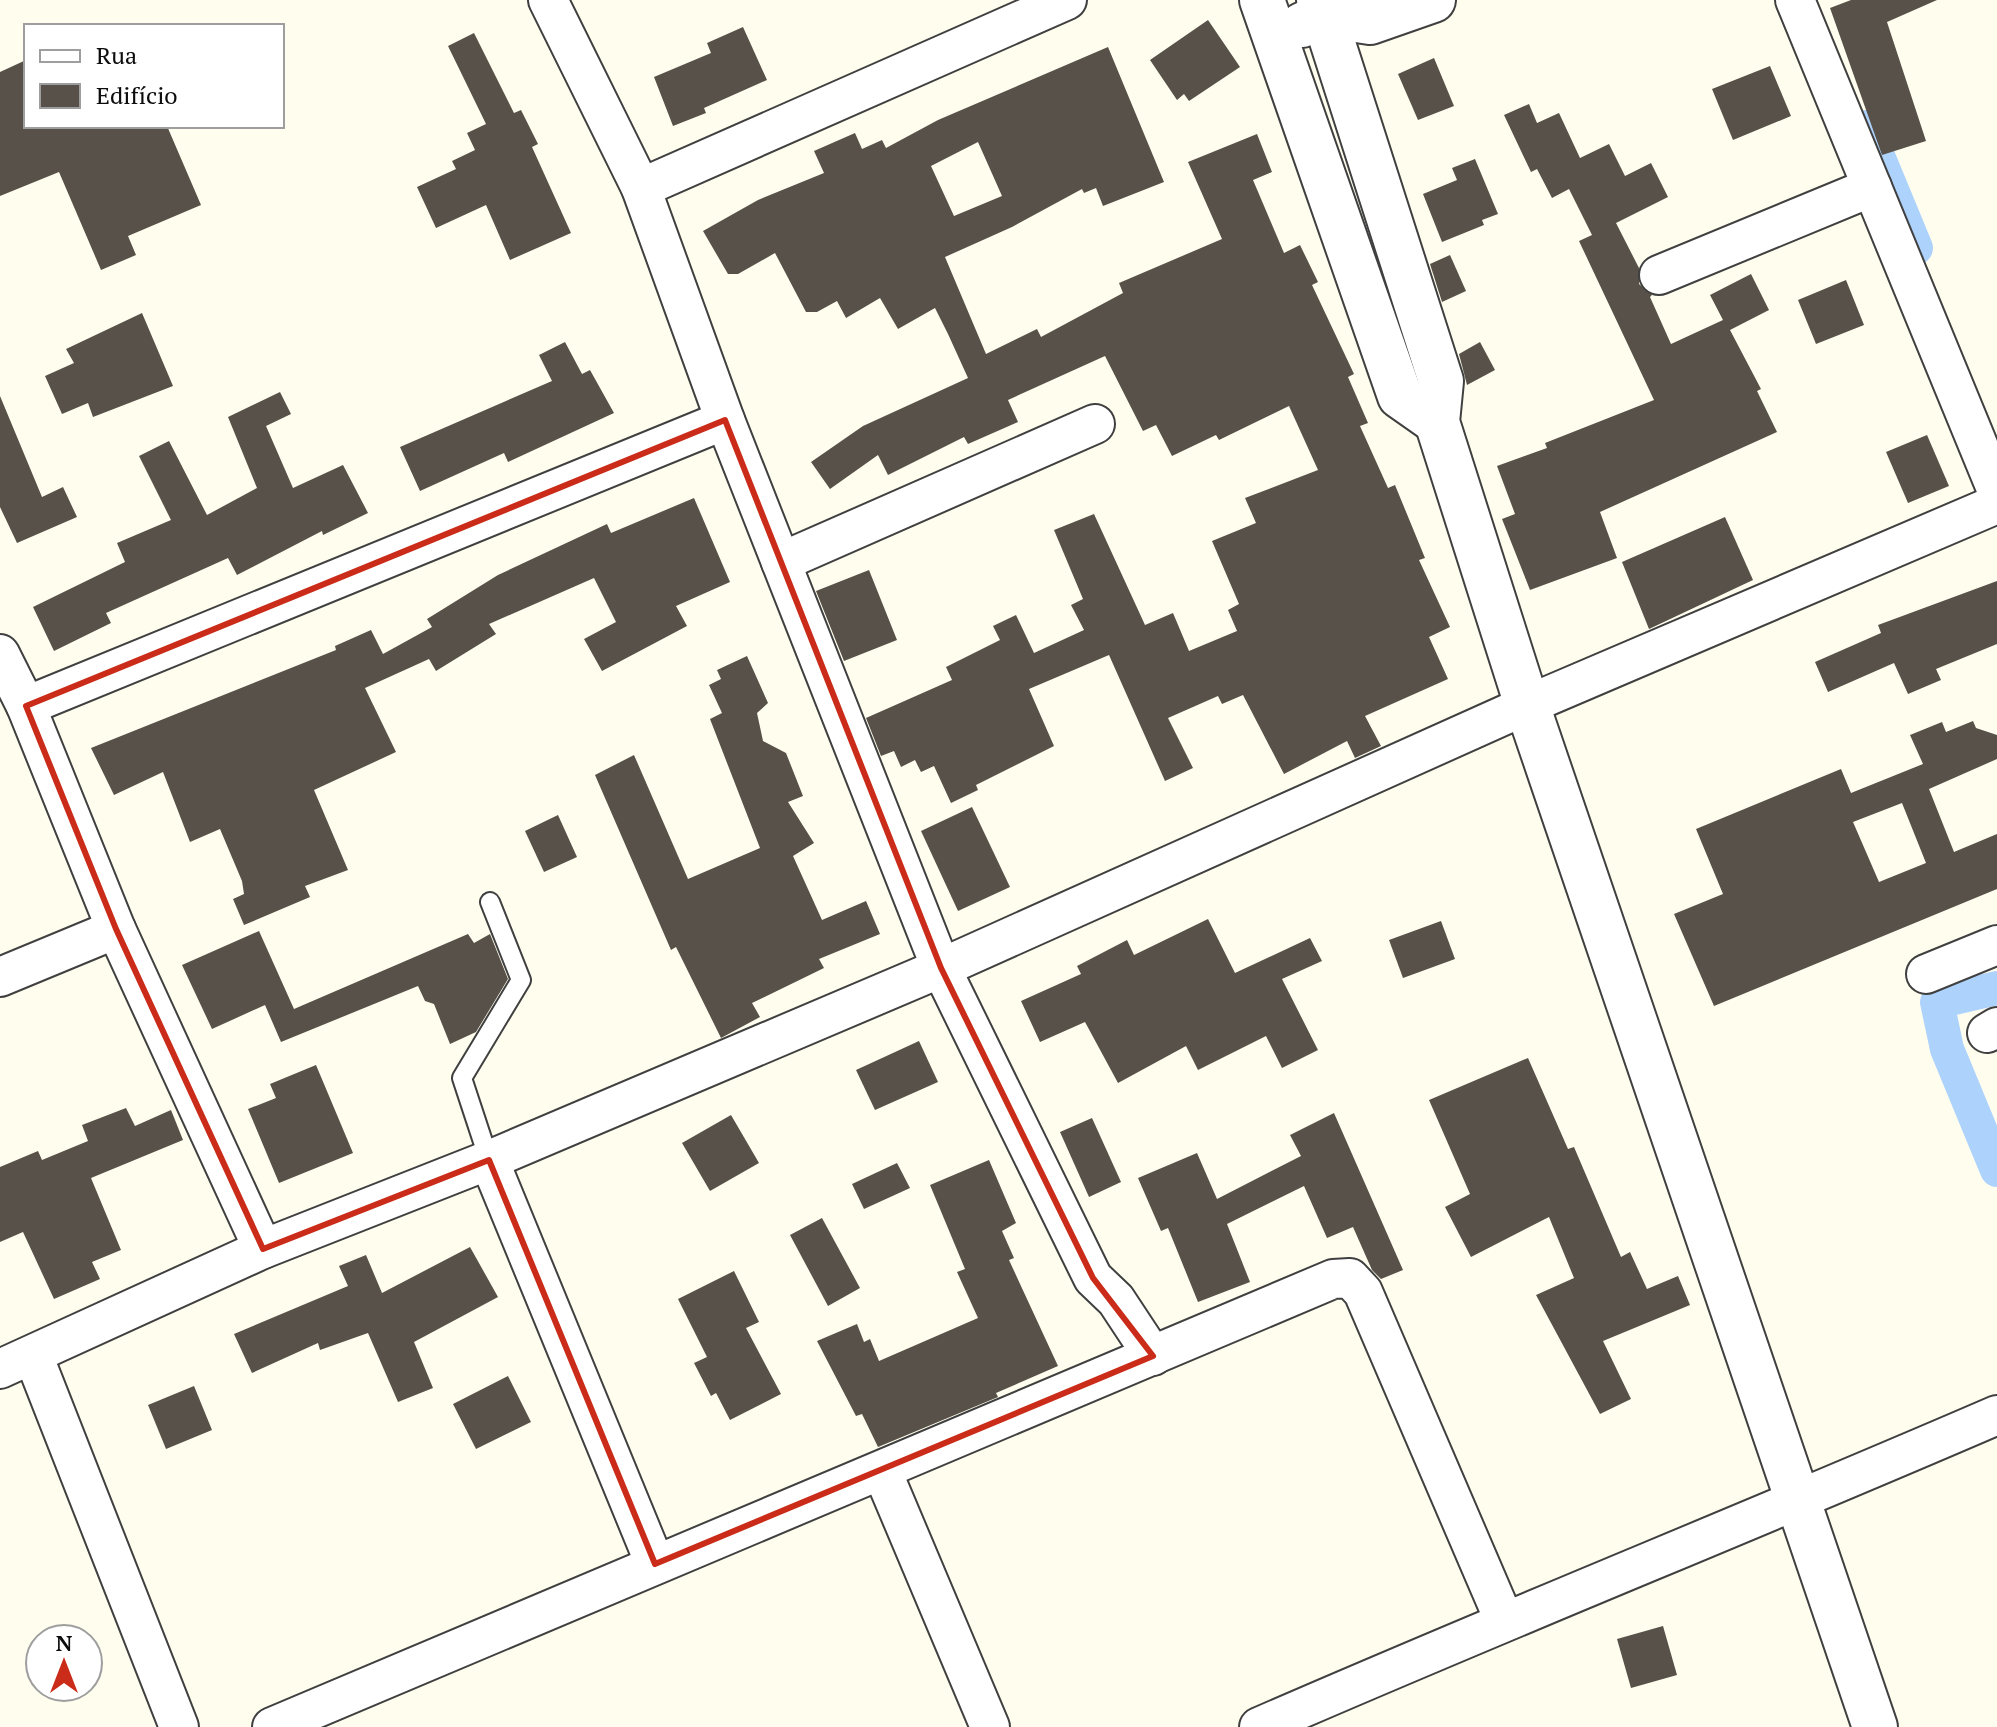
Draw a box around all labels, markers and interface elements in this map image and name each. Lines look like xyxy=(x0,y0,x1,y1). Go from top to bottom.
legend xyxy=(24,24,284,128)
text: Rua xyxy=(96,39,137,71)
text: Edifício xyxy=(96,79,178,111)
north arrow xyxy=(24,1623,104,1703)
text: N xyxy=(56,1628,73,1657)

